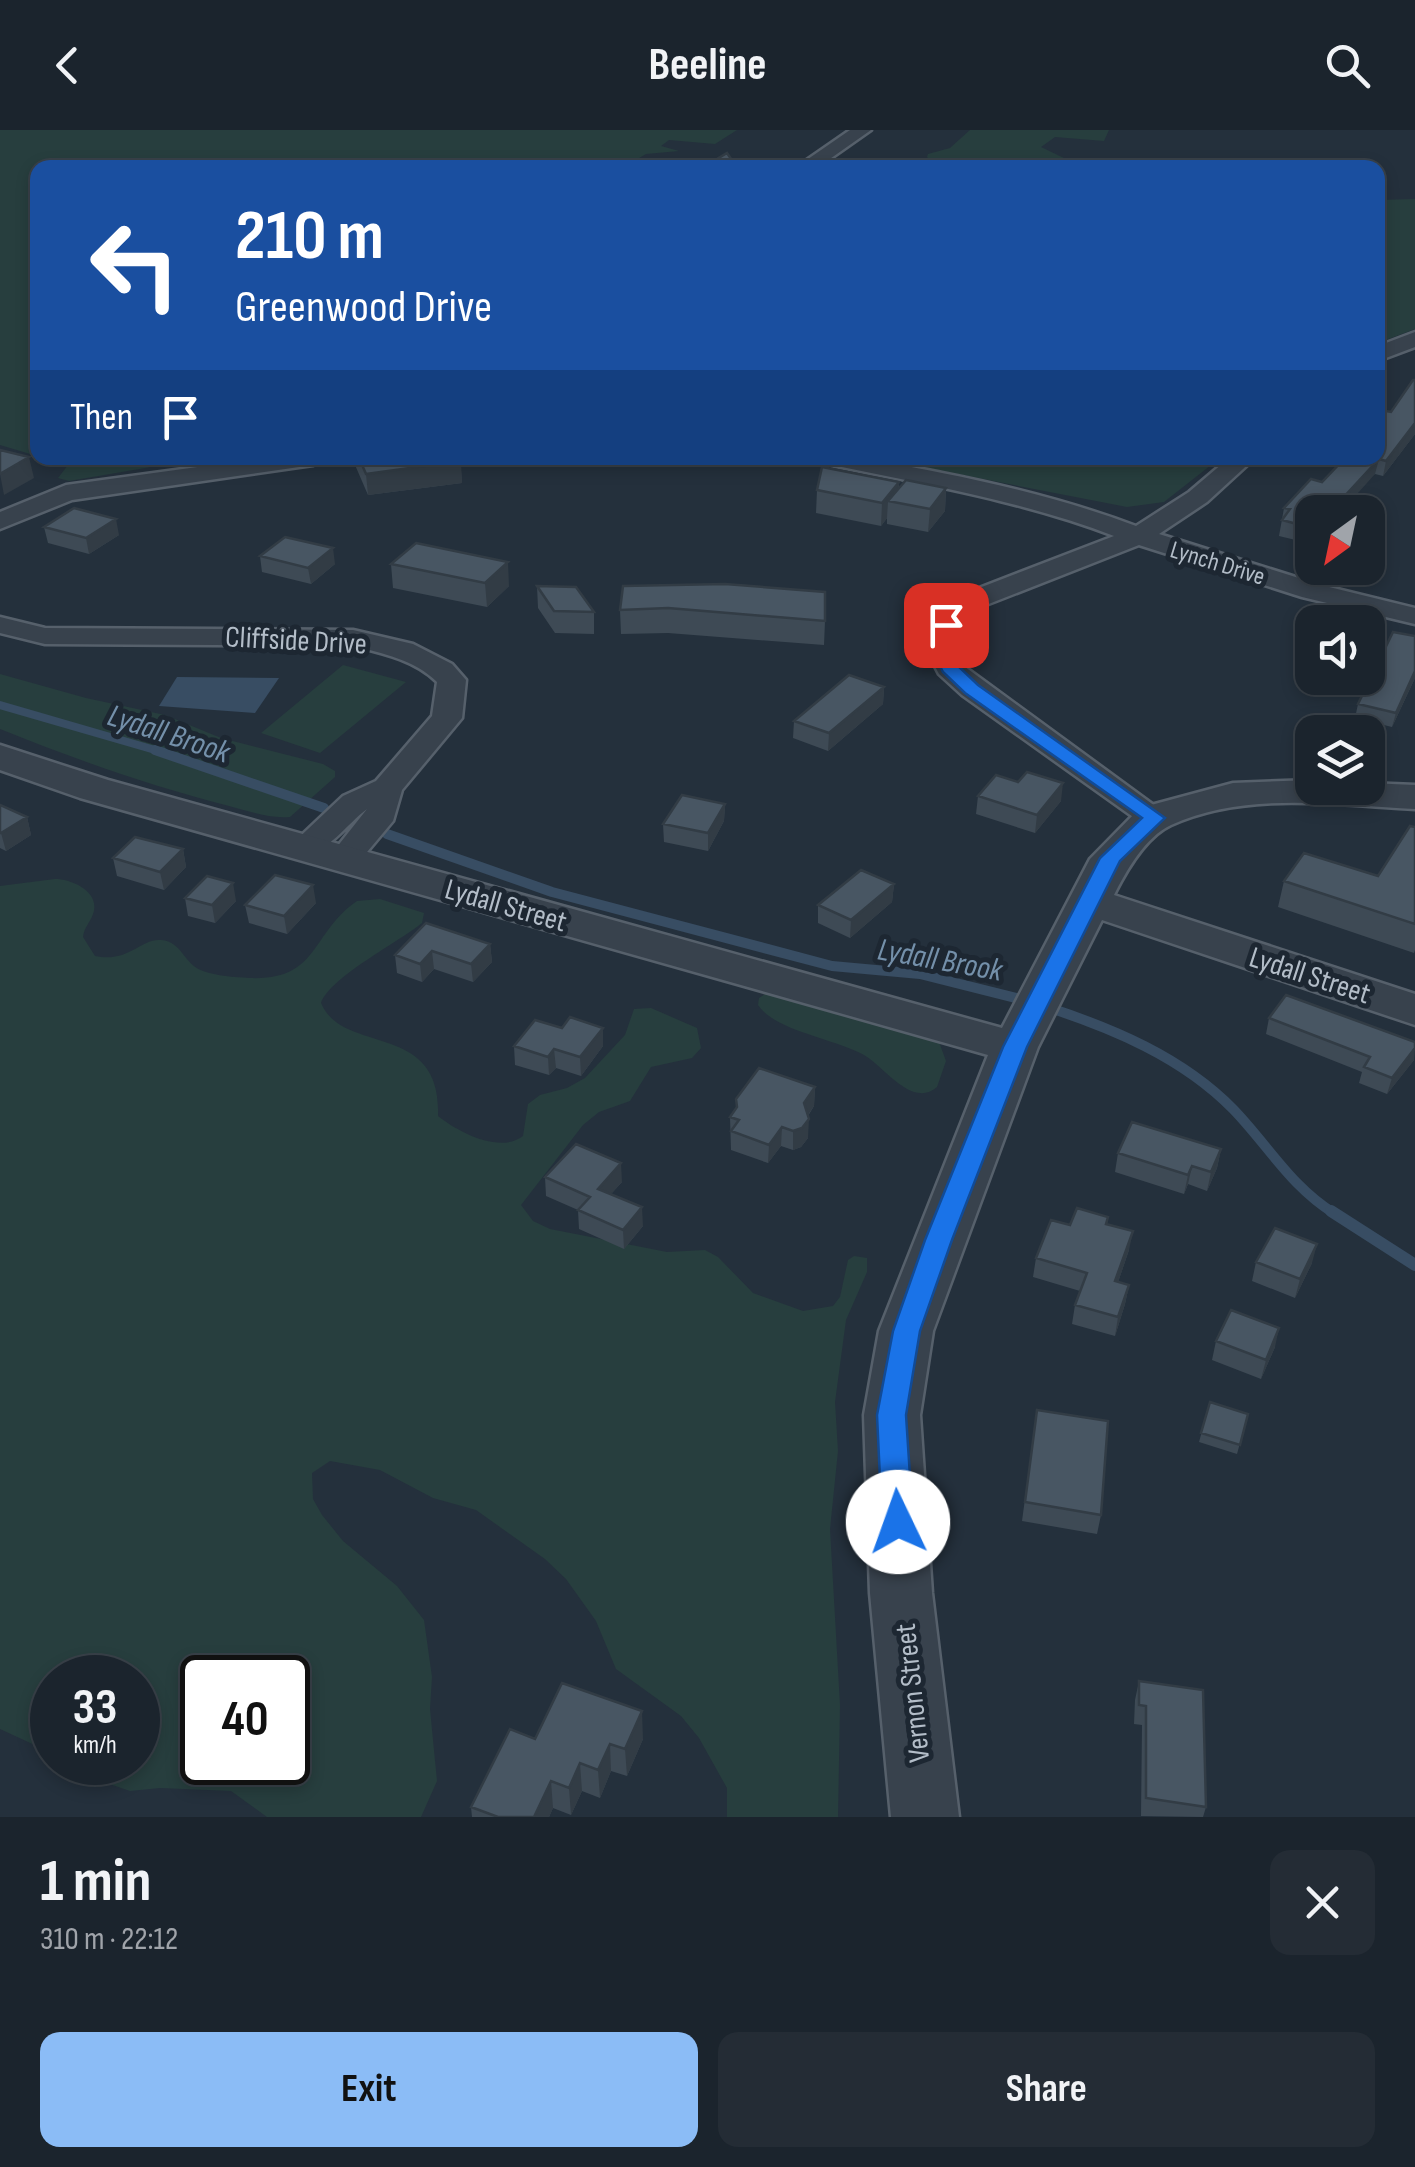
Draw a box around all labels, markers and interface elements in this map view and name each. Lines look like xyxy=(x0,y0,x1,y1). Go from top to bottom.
icon: back xyxy=(40,38,95,93)
text: Beeline xyxy=(649,38,766,93)
icon: search xyxy=(1320,38,1375,93)
text: 210 m xyxy=(235,195,384,279)
icon: left xyxy=(70,200,200,330)
text: Greenwood Drive xyxy=(235,280,492,335)
icon: arrive xyxy=(153,390,208,445)
text: Then xyxy=(70,395,133,440)
north arrow xyxy=(1295,495,1385,585)
map controls xyxy=(1295,495,1385,805)
street label: Lynch Drive xyxy=(1166,534,1269,592)
pin xyxy=(904,583,989,668)
icon: arrive xyxy=(919,598,974,653)
button: sound xyxy=(1295,605,1385,695)
street label: Cliffside Drive xyxy=(224,619,368,663)
water label: Lydall Brook xyxy=(103,696,235,773)
button: layers xyxy=(1295,715,1385,805)
street label: Lydall Street xyxy=(441,871,571,940)
water label: Lydall Brook xyxy=(874,930,1006,991)
street label: Lydall Street xyxy=(1245,940,1375,1012)
position arrow xyxy=(846,1470,950,1574)
street label: Vernon Street xyxy=(888,1622,938,1764)
speed limit sign: 40 xyxy=(180,1655,310,1785)
text: 33 xyxy=(73,1678,117,1738)
text: km/h xyxy=(73,1730,117,1761)
text: 1 min xyxy=(40,1846,152,1918)
button: close xyxy=(1270,1850,1375,1955)
text: 310 m · 22:12 xyxy=(40,1920,178,1959)
button: Exit xyxy=(40,2032,698,2147)
button: Share xyxy=(718,2032,1375,2147)

